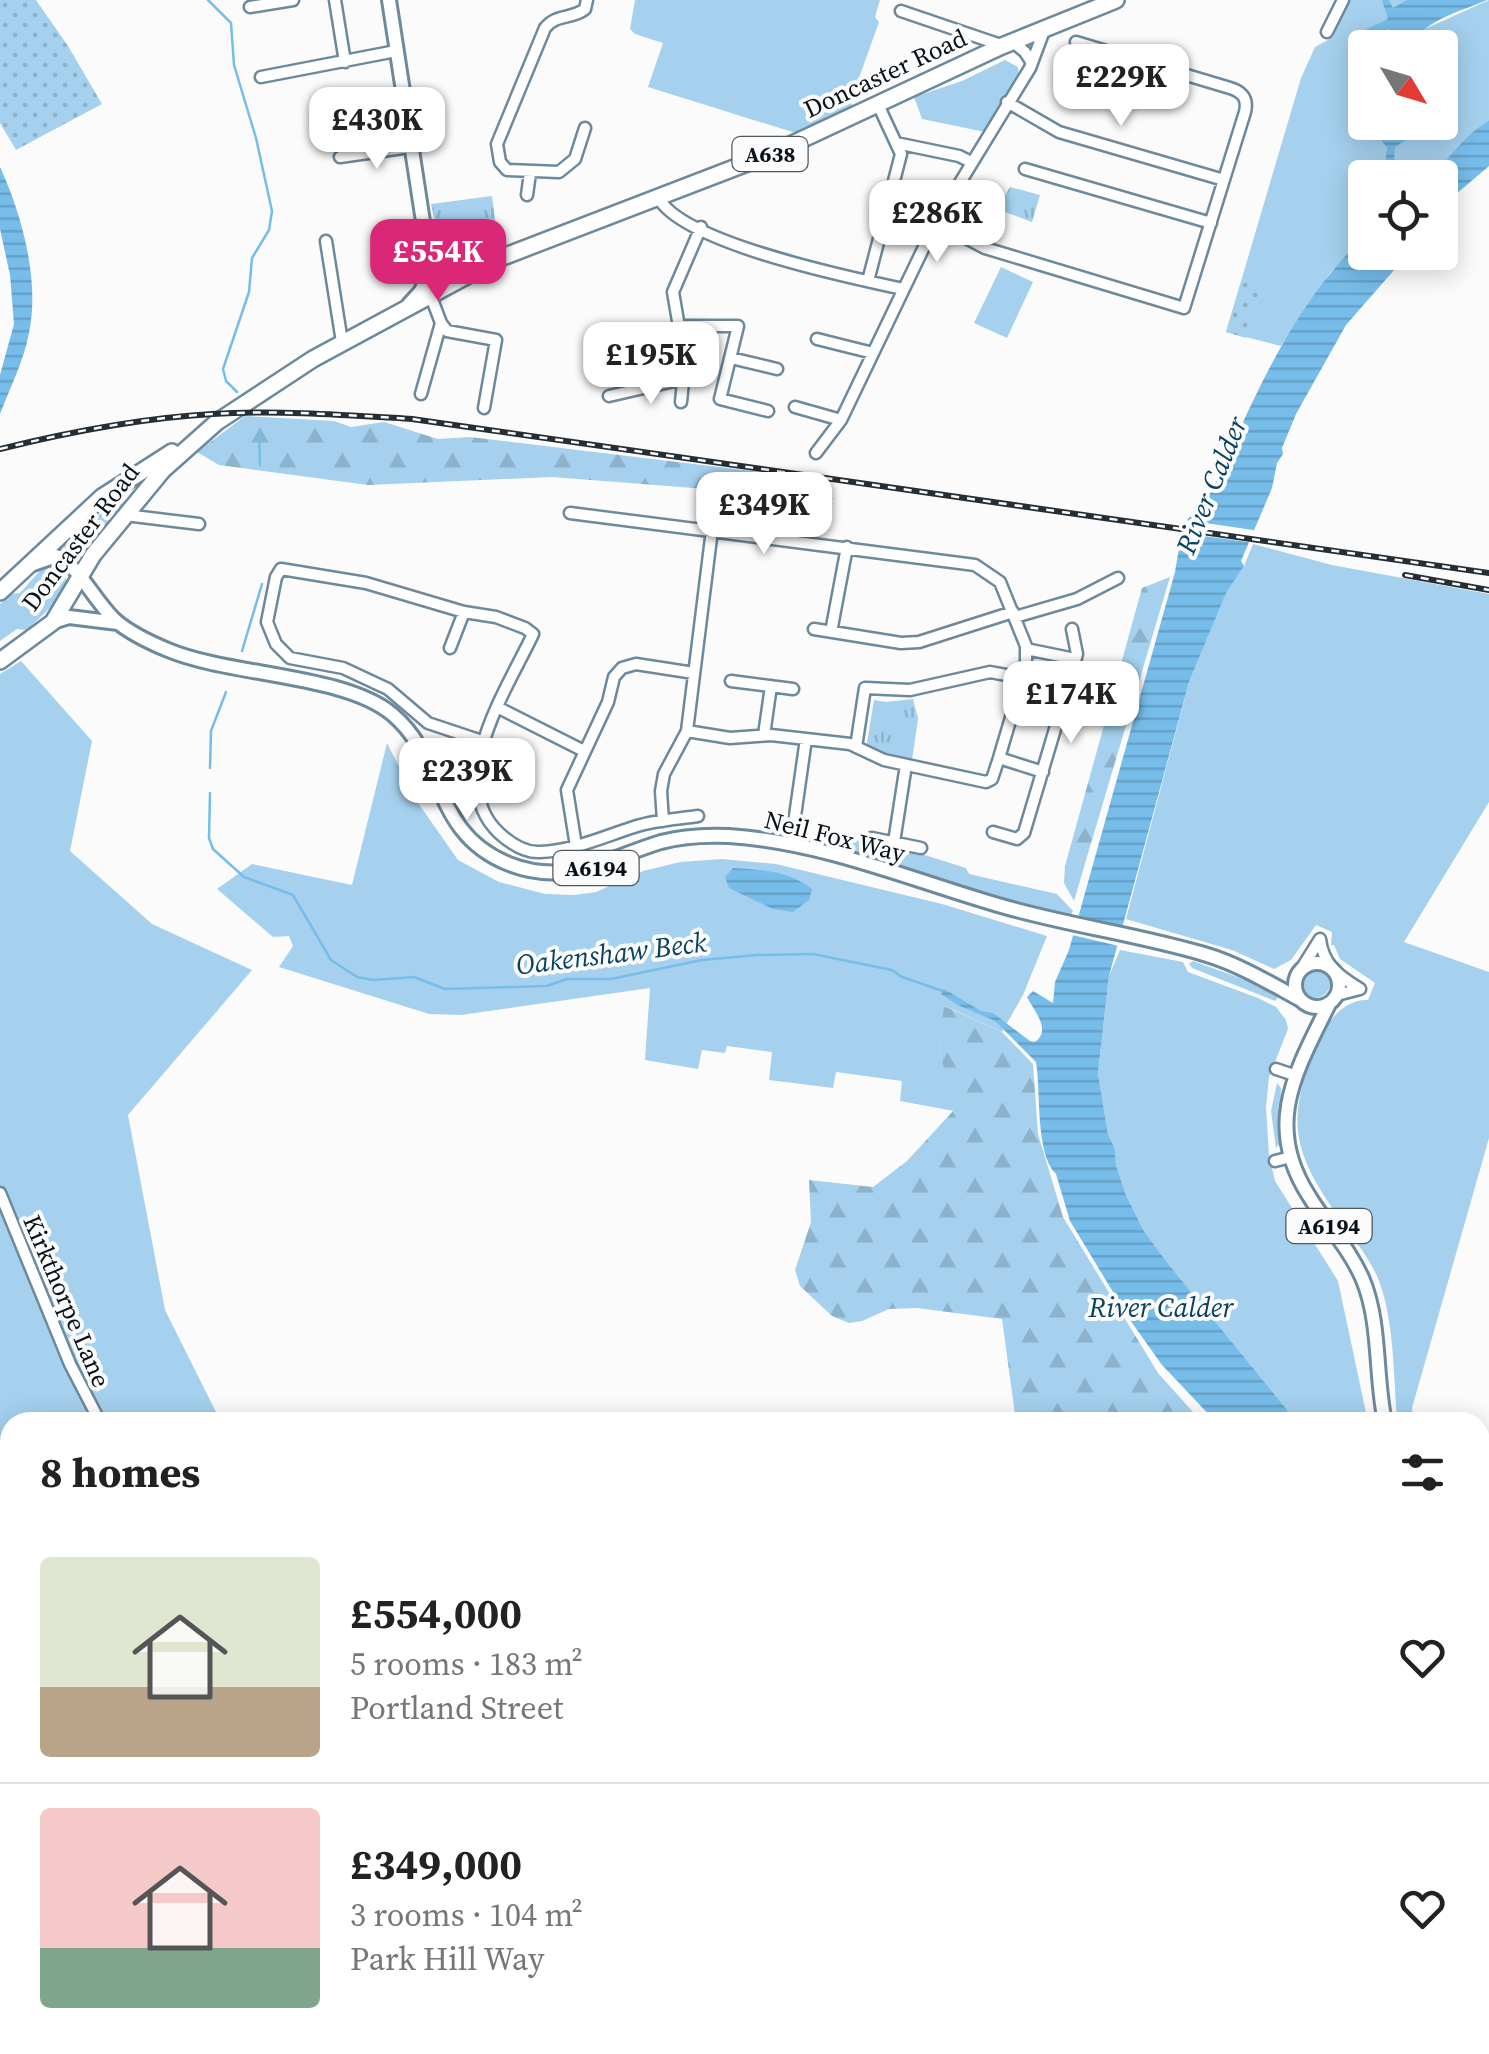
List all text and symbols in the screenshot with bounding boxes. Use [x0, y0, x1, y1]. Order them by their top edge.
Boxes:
street label: Doncaster Road [798, 20, 972, 126]
north arrow [1348, 30, 1458, 140]
map controls [1348, 30, 1458, 270]
pin: £229K [1051, 44, 1191, 129]
text: £229K [1075, 54, 1167, 98]
pin: £430K [307, 87, 447, 172]
text: £430K [331, 97, 423, 141]
road number: A638 [732, 137, 808, 171]
button: locate [1348, 160, 1458, 270]
pin: £286K [867, 180, 1007, 265]
text: £286K [891, 190, 983, 234]
pin: £554K [368, 219, 508, 304]
text: £554K [392, 229, 484, 273]
pin: £195K [581, 322, 721, 407]
text: £195K [605, 332, 697, 376]
water label: River Calder [1166, 410, 1256, 560]
street label: Doncaster Road [13, 456, 147, 618]
pin: £349K [694, 472, 834, 557]
text: £349K [718, 482, 810, 526]
pin: £174K [1001, 661, 1141, 746]
text: £174K [1025, 671, 1117, 715]
pin: £239K [397, 738, 537, 823]
text: £239K [421, 748, 513, 792]
street label: Neil Fox Way [761, 802, 909, 870]
road number: A6194 [554, 851, 638, 885]
water label: Oakenshaw Beck [514, 922, 709, 984]
road number: A6194 [1286, 1209, 1372, 1243]
street label: Kirkthorpe Lane [15, 1210, 119, 1392]
water label: River Calder [1088, 1288, 1234, 1326]
text: 8 homes [40, 1443, 200, 1501]
icon: filters [1395, 1445, 1450, 1500]
text: £554,000 [350, 1584, 522, 1642]
icon: home [120, 1597, 240, 1717]
icon: heart [1395, 1630, 1450, 1685]
text: 5 rooms · 183 m² [350, 1642, 583, 1686]
text: Portland Street [350, 1686, 563, 1730]
text: £349,000 [350, 1835, 522, 1893]
icon: home [120, 1848, 240, 1968]
icon: heart [1395, 1881, 1450, 1936]
text: 3 rooms · 104 m² [350, 1893, 583, 1937]
text: Park Hill Way [350, 1937, 544, 1981]

